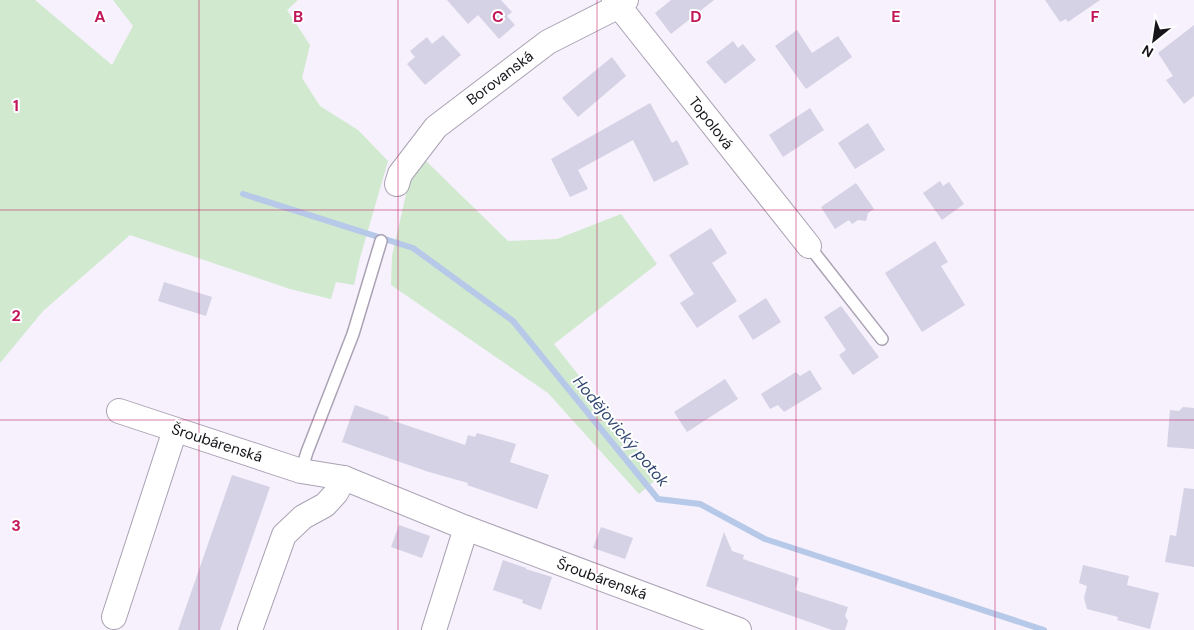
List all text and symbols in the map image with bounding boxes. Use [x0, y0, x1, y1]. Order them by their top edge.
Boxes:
text: A [94, 6, 106, 27]
text: B [293, 6, 303, 27]
text: C [492, 6, 504, 27]
text: D [690, 6, 702, 27]
text: E [891, 6, 901, 27]
text: F [1091, 6, 1100, 27]
north arrow [1129, 15, 1179, 65]
text: N [1139, 41, 1156, 62]
street label: Borovanská [462, 46, 538, 110]
street label: Topolová [684, 92, 738, 154]
text: 1 [13, 95, 19, 116]
text: 2 [11, 305, 21, 326]
water label: Hodějovický potok [568, 371, 674, 492]
street label: Šroubárenská [169, 419, 265, 467]
text: 3 [11, 515, 21, 536]
street label: Šroubárenská [554, 553, 650, 605]

